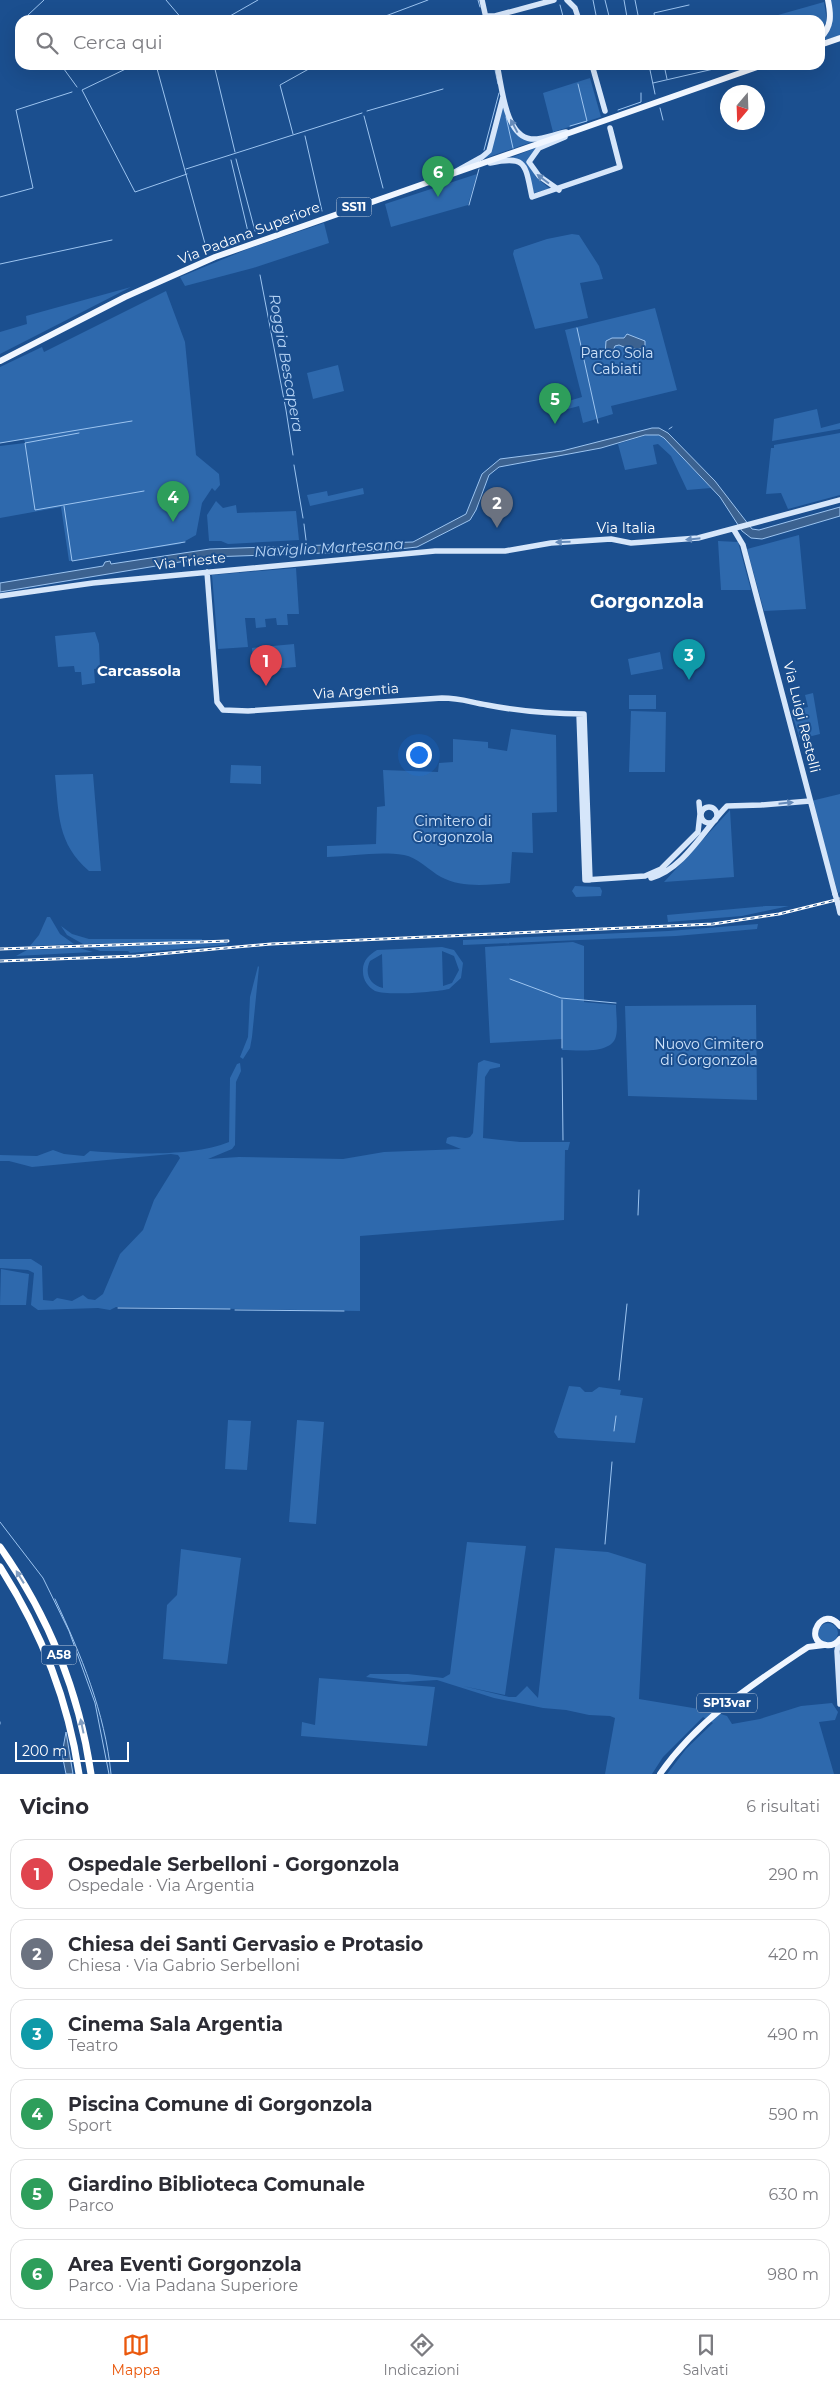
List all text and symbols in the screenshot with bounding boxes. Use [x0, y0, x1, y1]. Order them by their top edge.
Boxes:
search box [15, 15, 825, 70]
icon: search [33, 29, 61, 57]
text: Cerca qui [73, 31, 163, 54]
north arrow [720, 85, 765, 130]
one-way arrow [510, 118, 518, 133]
pin: 6 [422, 156, 454, 197]
one-way arrow [536, 174, 550, 184]
street label: Via Padana Superiore [176, 198, 322, 268]
road number: SS11 [336, 198, 372, 216]
water label: Roggia Bescapera [265, 292, 308, 434]
park label: Parco Sola Cabiati [580, 344, 654, 378]
pin: 5 [539, 383, 571, 424]
pin: 4 [157, 481, 189, 522]
pin: 2 [481, 487, 513, 528]
street label: Via Italia [597, 519, 655, 537]
water label: Naviglio Martesana [254, 534, 404, 561]
one-way arrow [684, 535, 700, 543]
one-way arrow [554, 539, 570, 547]
street label: Via Trieste [154, 548, 226, 574]
district label: Gorgonzola [590, 590, 704, 613]
pin: 3 [673, 639, 705, 680]
pin: 1 [250, 645, 282, 686]
street label: Via Luigi Restelli [779, 659, 825, 775]
district label: Carcassola [97, 661, 181, 680]
street label: Via Argentia [313, 679, 399, 703]
your location [406, 742, 432, 768]
one-way arrow [778, 799, 794, 807]
park label: Cimitero di Gorgonzola [413, 812, 493, 846]
park label: Nuovo Cimitero di Gorgonzola [654, 1035, 764, 1069]
one-way arrow [15, 1570, 24, 1584]
road number: A58 [42, 1646, 76, 1664]
road number: SP13var [697, 1694, 757, 1712]
one-way arrow [78, 1719, 86, 1734]
scale bar [15, 1739, 129, 1762]
text: 200 m [22, 1742, 67, 1760]
text: Vicino [20, 1794, 89, 1819]
text: 6 risultati [746, 1797, 820, 1816]
text: Ospedale Serbelloni - Gorgonzola [68, 1853, 399, 1876]
text: 1 [34, 1865, 40, 1884]
text: 290 m [768, 1865, 819, 1884]
text: Ospedale · Via Argentia [68, 1876, 255, 1895]
text: Chiesa dei Santi Gervasio e Protasio [68, 1933, 423, 1956]
text: 2 [32, 1945, 42, 1964]
text: 420 m [768, 1945, 819, 1964]
text: Chiesa · Via Gabrio Serbelloni [68, 1956, 300, 1975]
text: Cinema Sala Argentia [68, 2013, 283, 2036]
text: 3 [32, 2025, 42, 2044]
text: 490 m [767, 2025, 819, 2044]
text: Teatro [68, 2036, 118, 2055]
text: Piscina Comune di Gorgonzola [68, 2093, 373, 2116]
text: 4 [31, 2105, 43, 2124]
text: 590 m [768, 2105, 819, 2124]
text: Sport [68, 2116, 112, 2135]
text: Giardino Biblioteca Comunale [68, 2173, 365, 2196]
text: 5 [32, 2185, 42, 2204]
text: 630 m [768, 2185, 819, 2204]
text: Parco [68, 2196, 114, 2215]
text: Area Eventi Gorgonzola [68, 2253, 302, 2276]
text: 6 [32, 2265, 42, 2284]
text: 980 m [767, 2265, 819, 2284]
text: Parco · Via Padana Superiore [68, 2276, 298, 2295]
tab: Mappa [112, 2331, 160, 2379]
tab: Indicazioni [384, 2331, 460, 2379]
tab: Salvati [683, 2331, 728, 2379]

